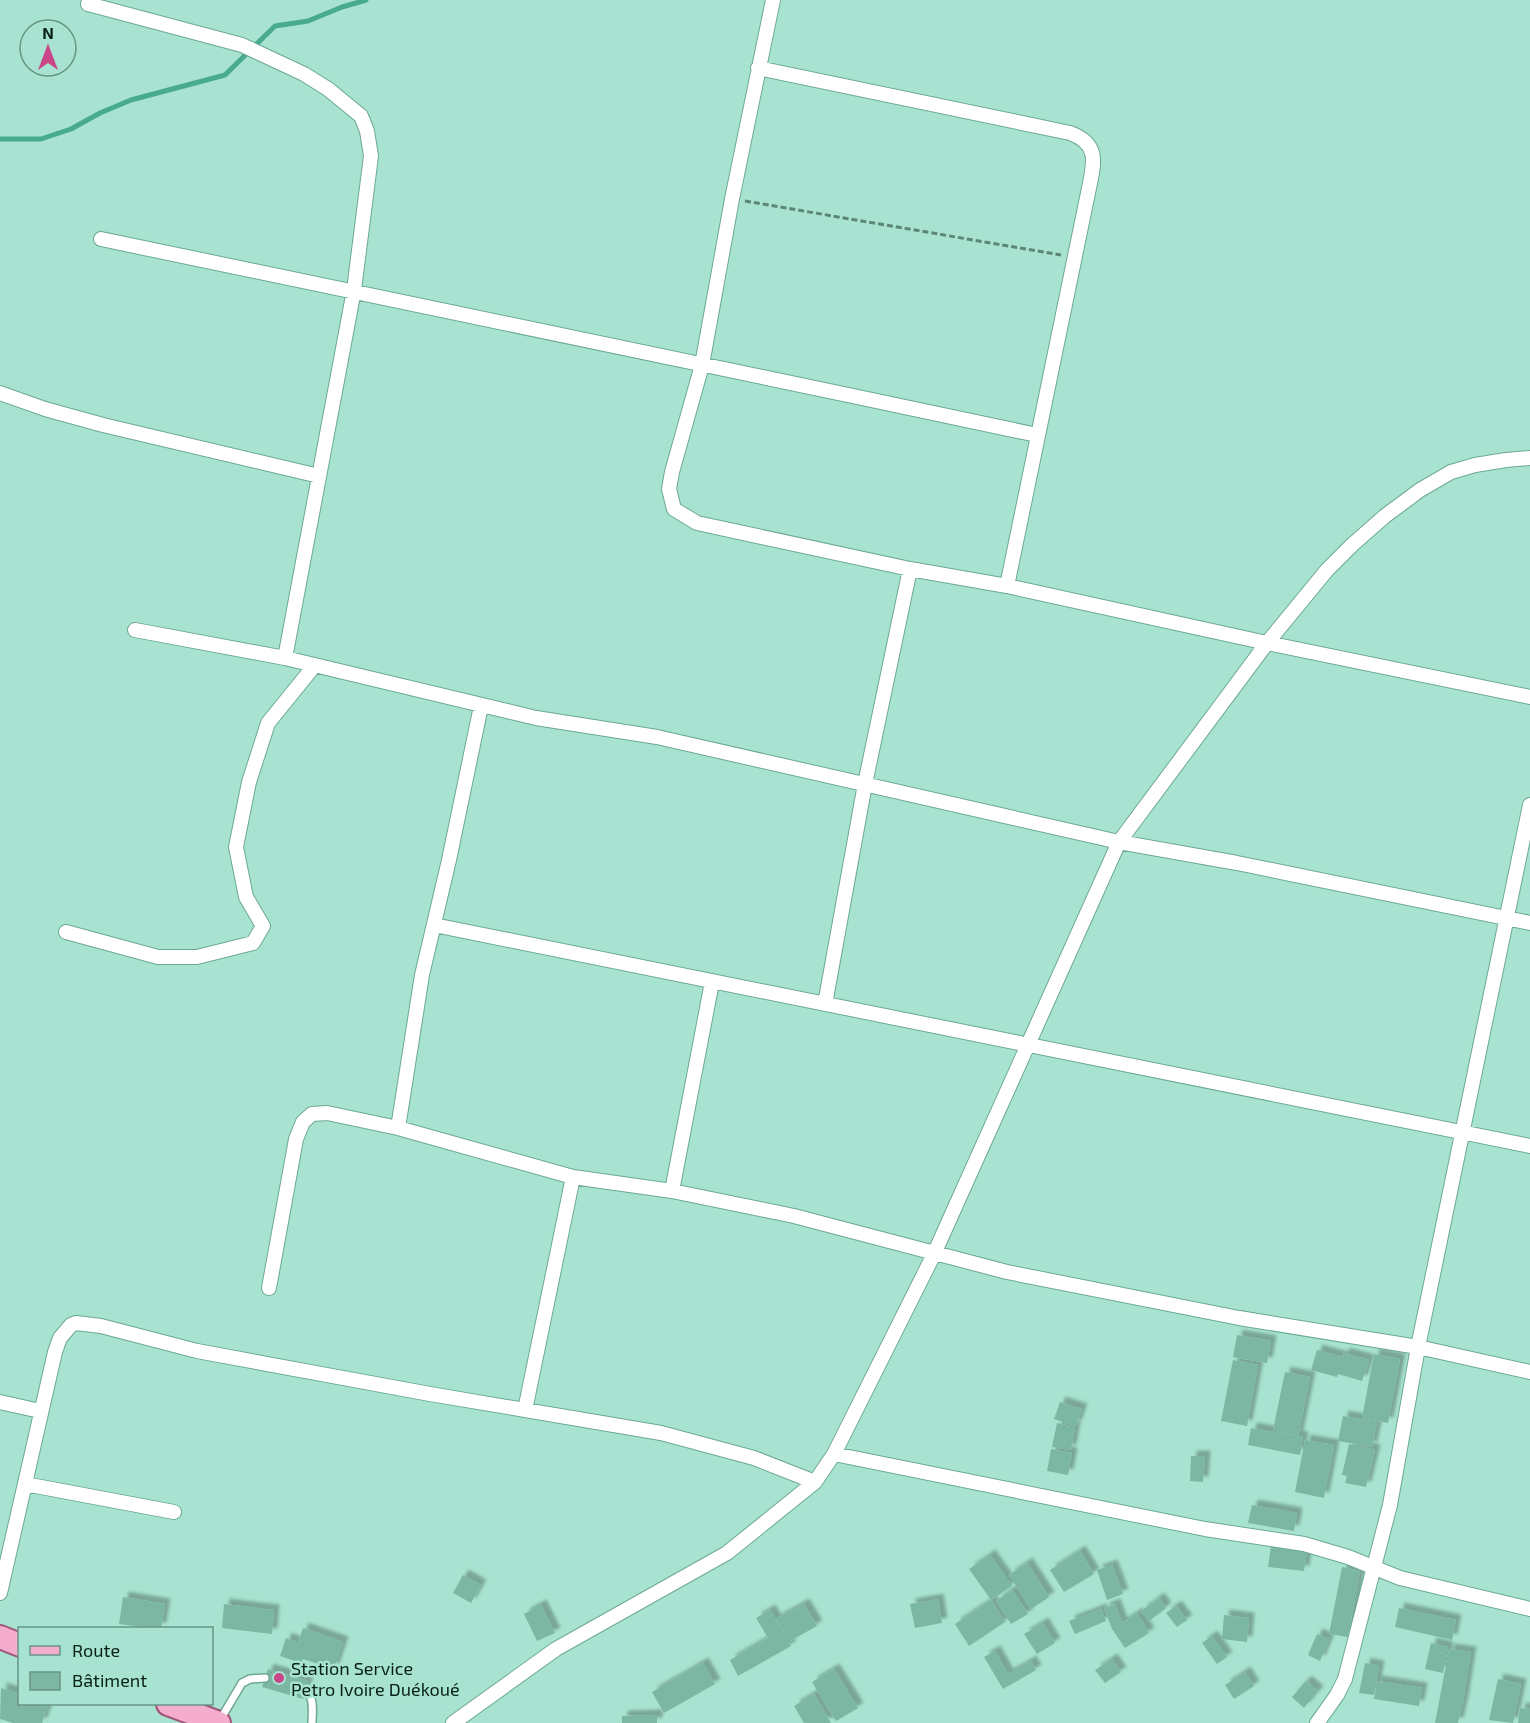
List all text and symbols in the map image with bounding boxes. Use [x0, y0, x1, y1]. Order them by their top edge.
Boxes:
north arrow [18, 18, 78, 78]
text: N [42, 23, 54, 42]
legend [18, 1627, 213, 1705]
text: Route [72, 1639, 120, 1661]
place label: Station Service Petro Ivoire Duékoué [291, 1657, 460, 1700]
text: Bâtiment [72, 1669, 147, 1691]
marker: Station Service Petro Ivoire Duékoué [272, 1671, 286, 1685]

